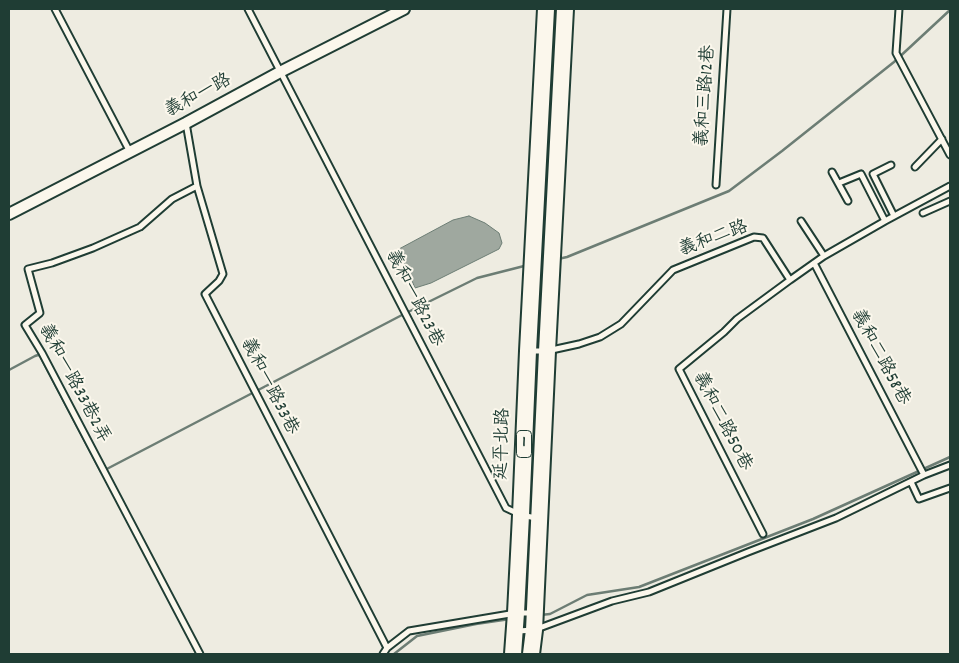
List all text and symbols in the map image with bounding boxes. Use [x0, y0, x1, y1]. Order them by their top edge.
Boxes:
street label: 義和三路12巷 [693, 44, 721, 148]
street label: 義和一路 [162, 71, 236, 123]
street label: 義和二路 [676, 218, 752, 262]
street label: 義和一路23巷 [379, 247, 447, 351]
street label: 義和二路58巷 [845, 306, 913, 410]
street label: 義和一路33巷2弄 [33, 321, 113, 447]
street label: 義和一路33巷 [234, 335, 302, 439]
street label: 義和二路50巷 [687, 369, 755, 475]
street label: 延平北路 [492, 408, 516, 480]
road number: 1 [516, 430, 532, 458]

